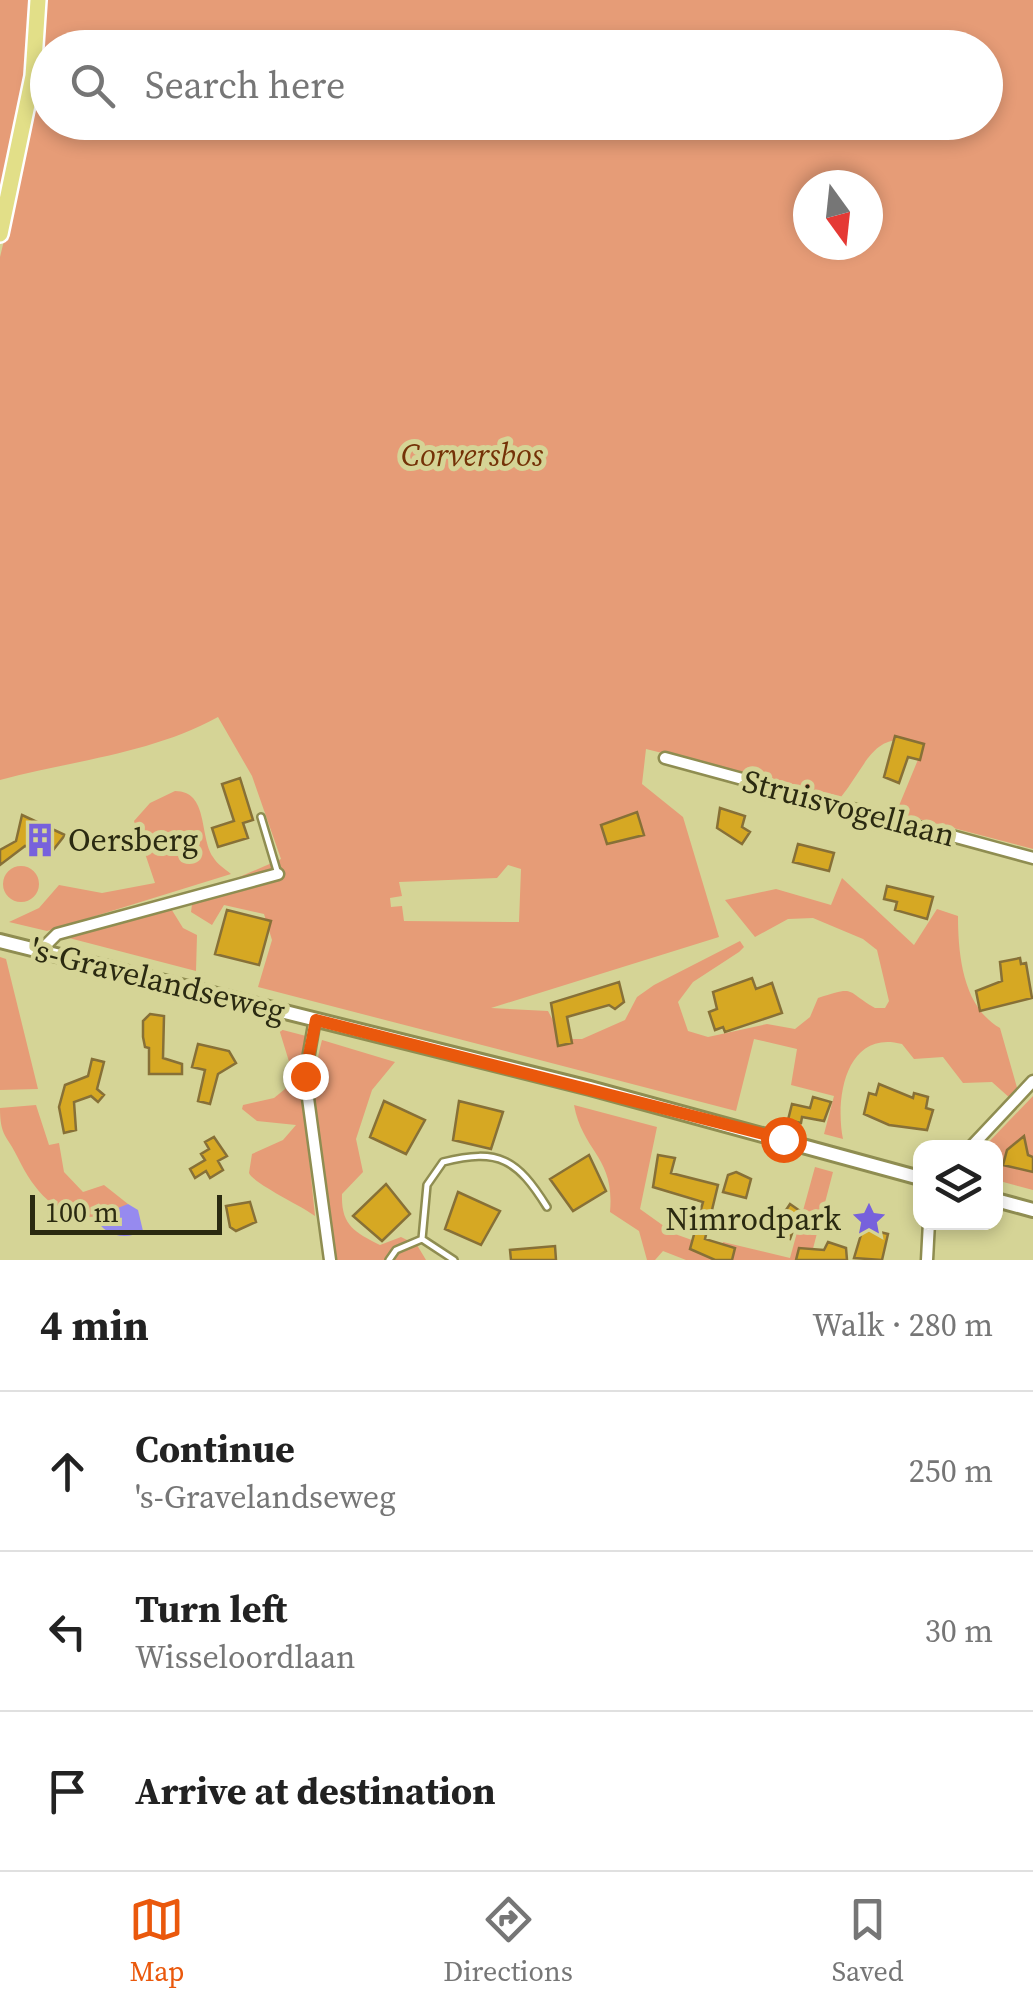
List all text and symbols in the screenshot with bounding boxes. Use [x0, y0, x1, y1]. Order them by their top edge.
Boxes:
search box [30, 30, 1003, 140]
icon: search [65, 58, 120, 113]
text: Search here [145, 59, 345, 111]
north arrow [793, 170, 883, 260]
park label: Corversbos [401, 433, 544, 477]
street label: Struisvogellaan [738, 759, 960, 857]
place label: Oersberg [68, 818, 198, 862]
building icon: Oersberg [21, 821, 59, 859]
street label: 's-Gravelandseweg [26, 927, 290, 1033]
route end [283, 1054, 329, 1100]
route start [761, 1117, 807, 1163]
map controls [913, 1140, 1003, 1230]
button: layers [913, 1140, 1003, 1230]
scale bar [30, 1190, 222, 1234]
text: 100 m [45, 1193, 119, 1231]
place label: Nimrodpark [665, 1197, 841, 1241]
place icon: Nimrodpark [850, 1200, 888, 1238]
text: 4 min [40, 1296, 149, 1354]
text: Walk · 280 m [812, 1303, 993, 1347]
text: Continue [135, 1423, 295, 1475]
icon: ahead [40, 1444, 95, 1499]
text: 250 m [909, 1449, 993, 1493]
text: 's-Gravelandseweg [135, 1475, 396, 1519]
text: Turn left [135, 1583, 287, 1635]
icon: left [40, 1604, 95, 1659]
text: 30 m [925, 1609, 993, 1653]
text: Wisseloordlaan [135, 1635, 355, 1679]
icon: arrive [40, 1764, 95, 1819]
text: Arrive at destination [135, 1765, 496, 1817]
tab: Map [129, 1892, 184, 1990]
tab: Directions [443, 1892, 573, 1990]
tab: Saved [832, 1892, 904, 1990]

